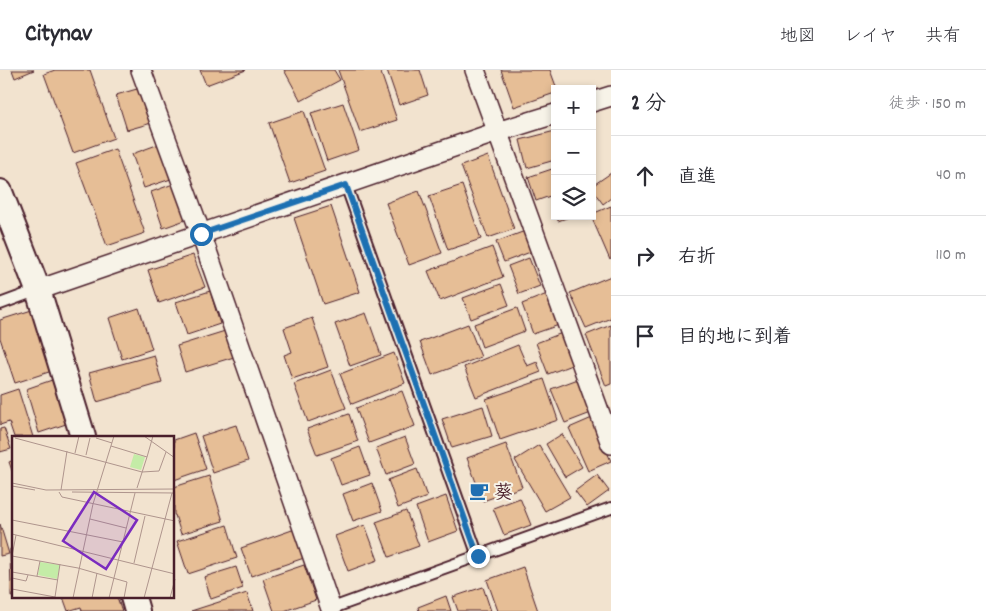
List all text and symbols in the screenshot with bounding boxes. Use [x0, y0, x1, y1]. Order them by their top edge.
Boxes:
text: Citynav [25, 18, 92, 52]
text: 地図 [780, 25, 816, 50]
text: レイヤ [844, 25, 897, 50]
text: 共有 [925, 25, 961, 50]
map controls [551, 85, 596, 220]
button: + [551, 85, 596, 130]
text: 2 分 [631, 90, 666, 120]
text: 徒歩 · 150 m [889, 93, 966, 116]
button: − [551, 130, 596, 175]
icon: ahead [631, 162, 659, 190]
text: 40 m [936, 164, 966, 187]
text: 直進 [678, 165, 716, 192]
button: layers [551, 175, 596, 220]
route start [190, 223, 213, 246]
icon: right [631, 242, 659, 270]
text: 110 m [936, 244, 966, 267]
text: 右折 [678, 245, 716, 272]
icon: arrive [631, 322, 659, 350]
text: 目的地に到着 [678, 325, 792, 352]
inset map [12, 436, 175, 598]
cafe icon: 葵 [468, 480, 490, 502]
place label: 葵 [494, 481, 513, 508]
route end [467, 545, 490, 568]

